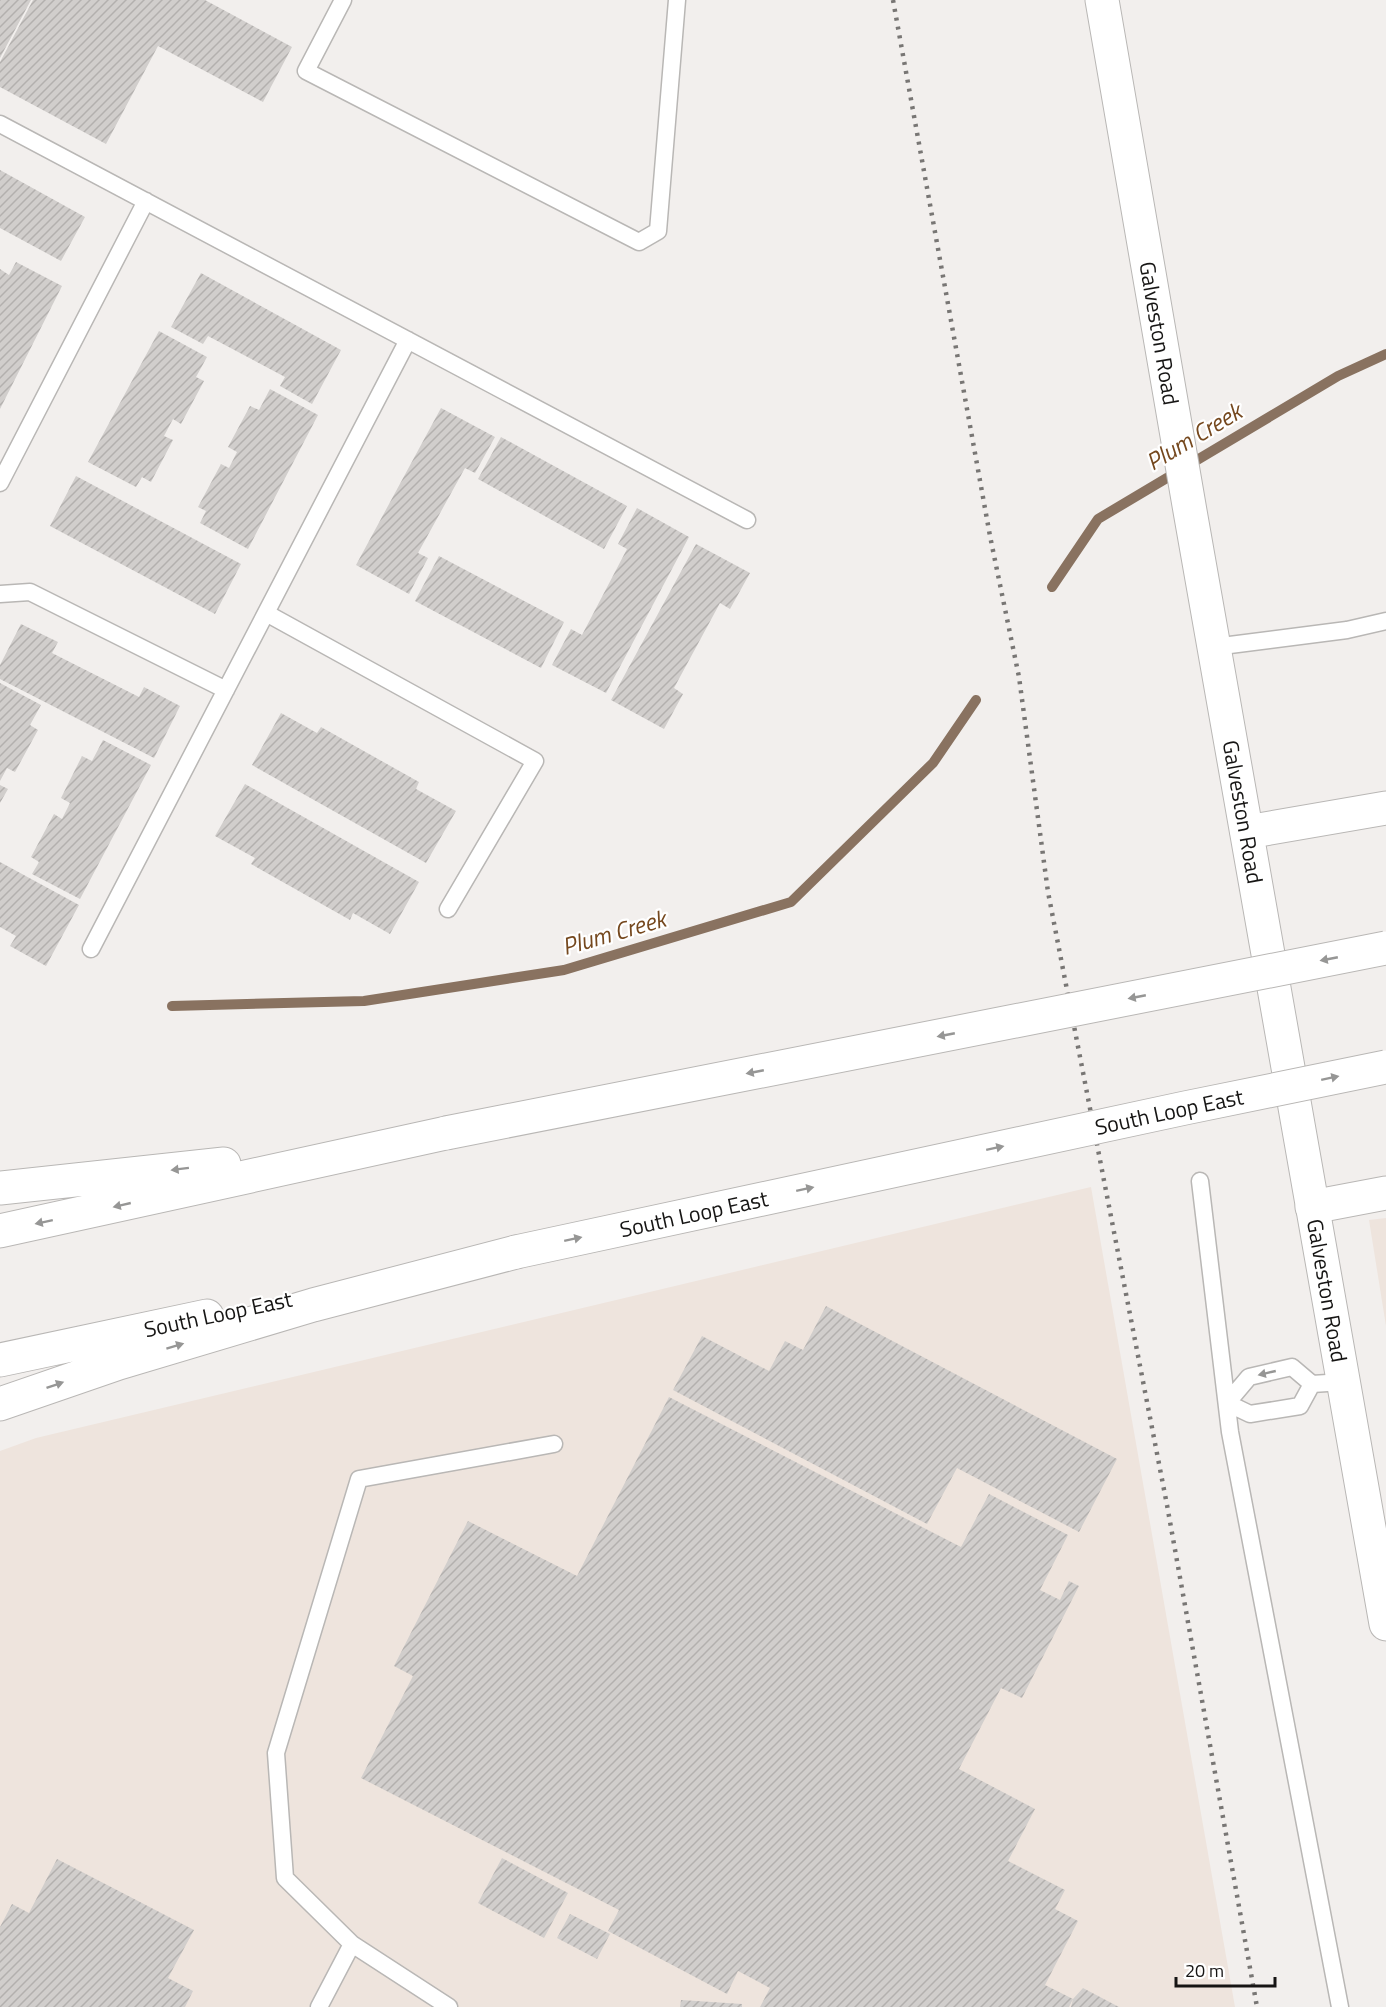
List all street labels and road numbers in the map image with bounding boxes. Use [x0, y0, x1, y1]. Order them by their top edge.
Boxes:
street label: Galveston Road [1130, 259, 1188, 407]
street label: Galveston Road [1214, 737, 1272, 886]
street label: South Loop East [1092, 1079, 1247, 1144]
street label: South Loop East [617, 1181, 772, 1246]
street label: Galveston Road [1298, 1216, 1357, 1365]
street label: South Loop East [141, 1282, 296, 1346]

